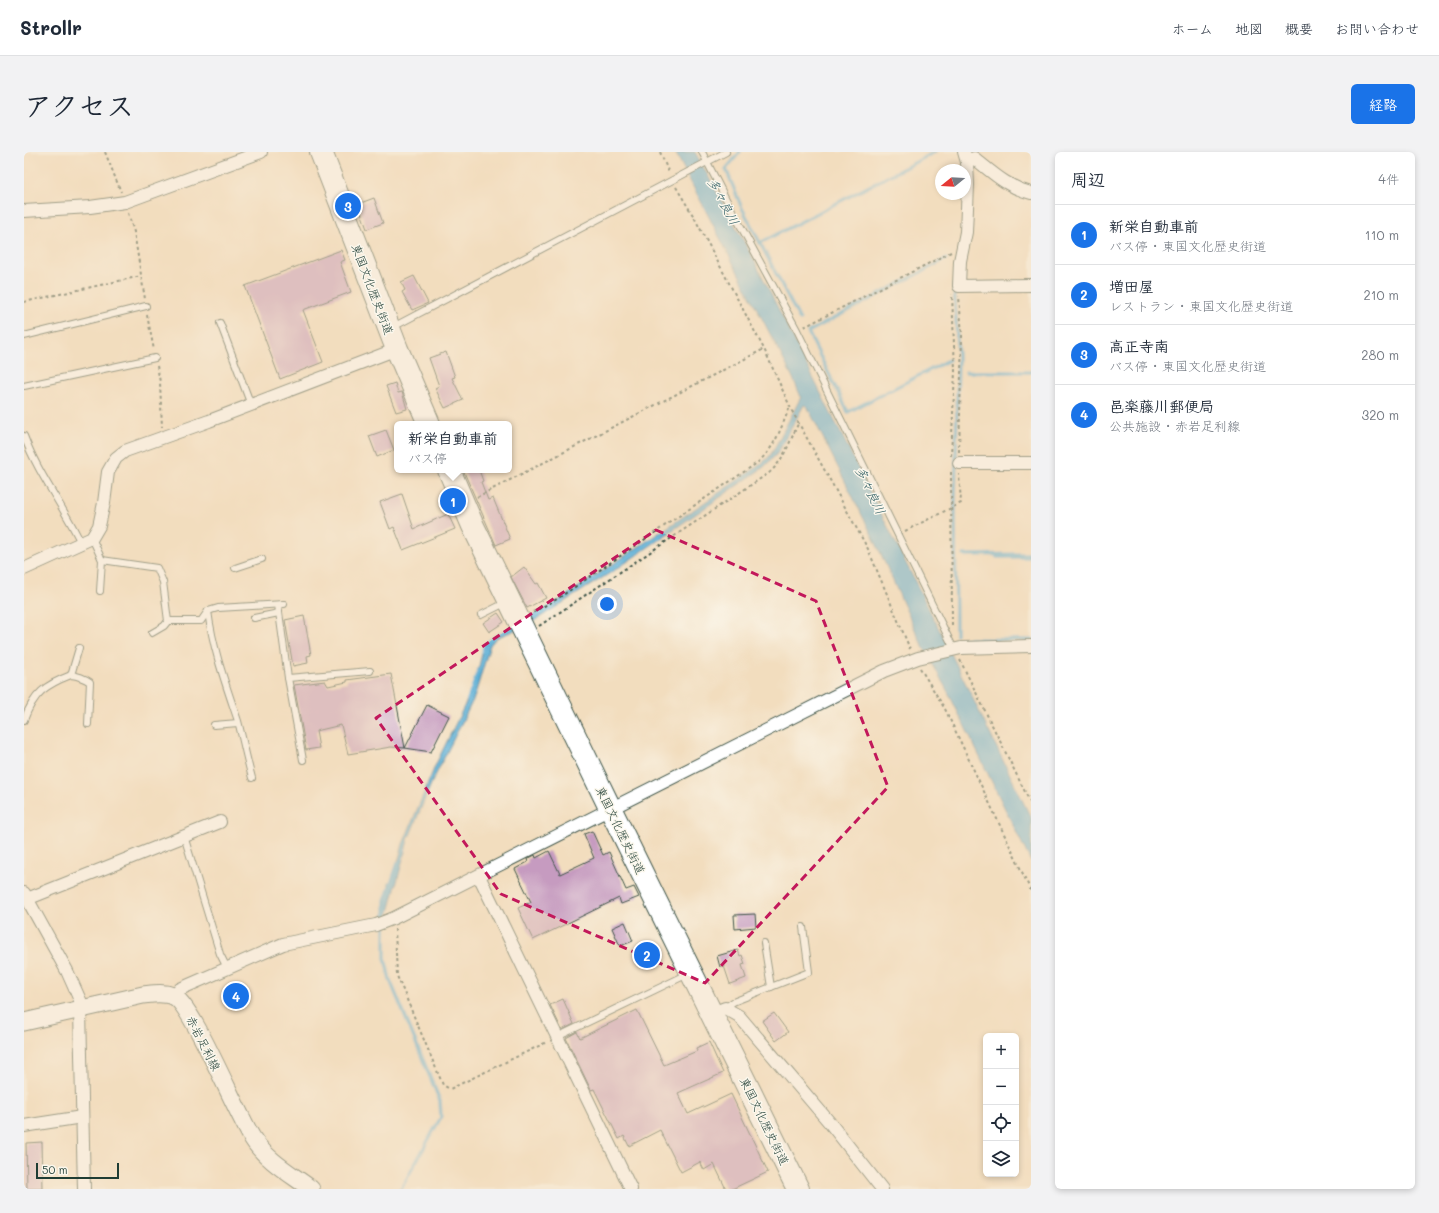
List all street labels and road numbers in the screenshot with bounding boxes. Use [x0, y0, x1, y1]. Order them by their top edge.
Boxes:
street label: 東国文化歴史街道 [348, 241, 398, 337]
street label: 東国文化歴史街道 [593, 783, 649, 877]
street label: 赤岩足利線 [183, 1013, 225, 1073]
street label: 東国文化歴史街道 [737, 1074, 793, 1168]

